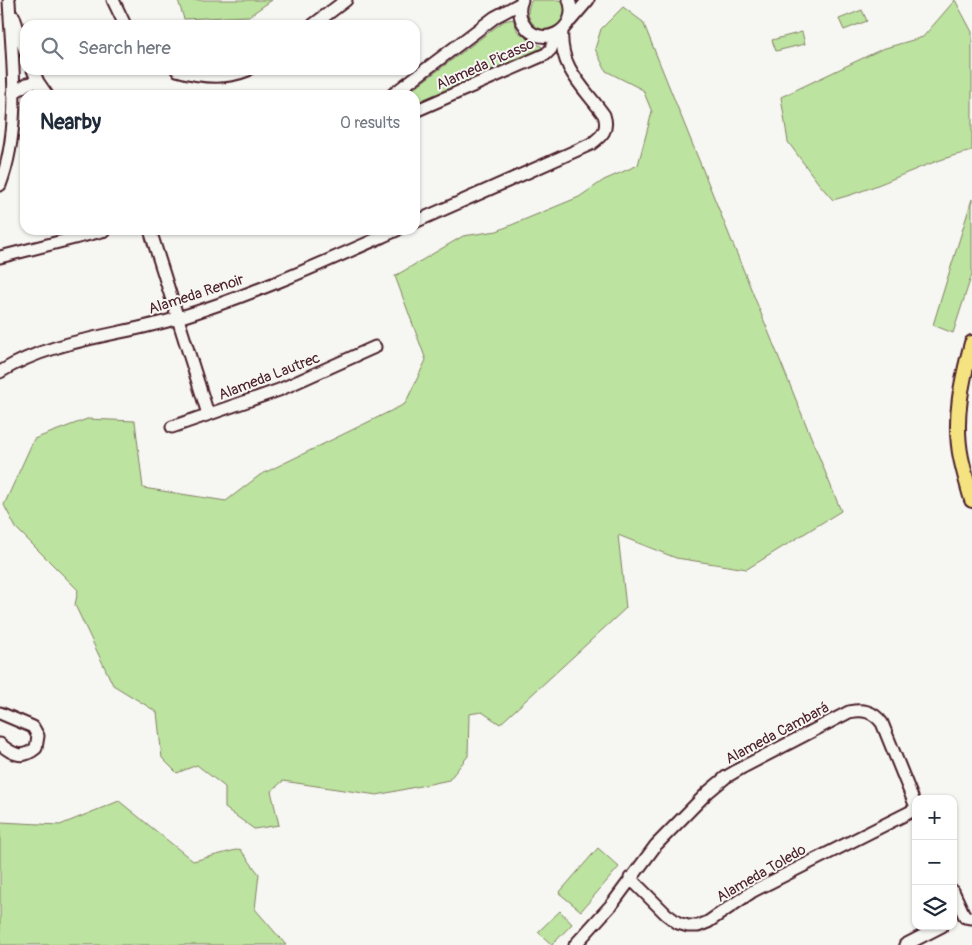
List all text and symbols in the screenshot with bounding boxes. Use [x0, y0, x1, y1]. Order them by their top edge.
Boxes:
search box [20, 20, 420, 75]
icon: search [38, 34, 66, 62]
street label: Alameda Picasso [433, 34, 537, 95]
text: Search here [78, 36, 171, 60]
text: Nearby [40, 109, 101, 136]
text: 0 results [340, 113, 400, 133]
street label: Alameda Renoir [146, 270, 247, 319]
street label: Alameda Lautrec [216, 348, 323, 405]
street label: Alameda Cambará [722, 698, 832, 769]
map controls [912, 795, 957, 930]
button: + [912, 795, 957, 840]
street label: Alameda Toledo [713, 840, 809, 907]
button: − [912, 840, 957, 885]
button: layers [912, 885, 957, 930]

